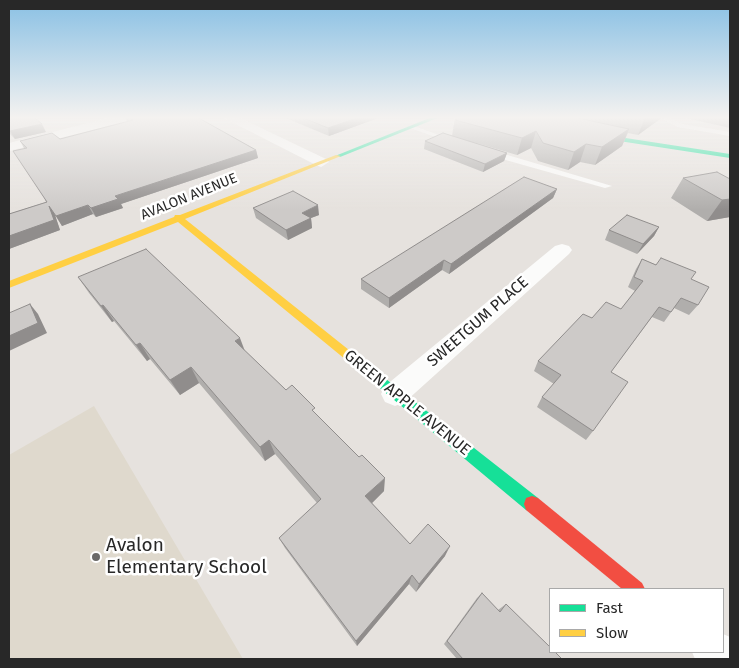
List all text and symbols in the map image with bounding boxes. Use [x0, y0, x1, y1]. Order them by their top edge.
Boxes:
street label: AVALON AVENUE [138, 170, 240, 224]
street label: SWEETGUM PLACE [423, 273, 533, 371]
street label: GREEN APPLE AVENUE [340, 346, 474, 460]
place label: Avalon Elementary School [106, 535, 267, 579]
marker: Avalon Elementary School [90, 551, 102, 563]
legend [549, 588, 724, 653]
text: Fast [596, 599, 623, 617]
text: Slow [596, 624, 628, 642]

